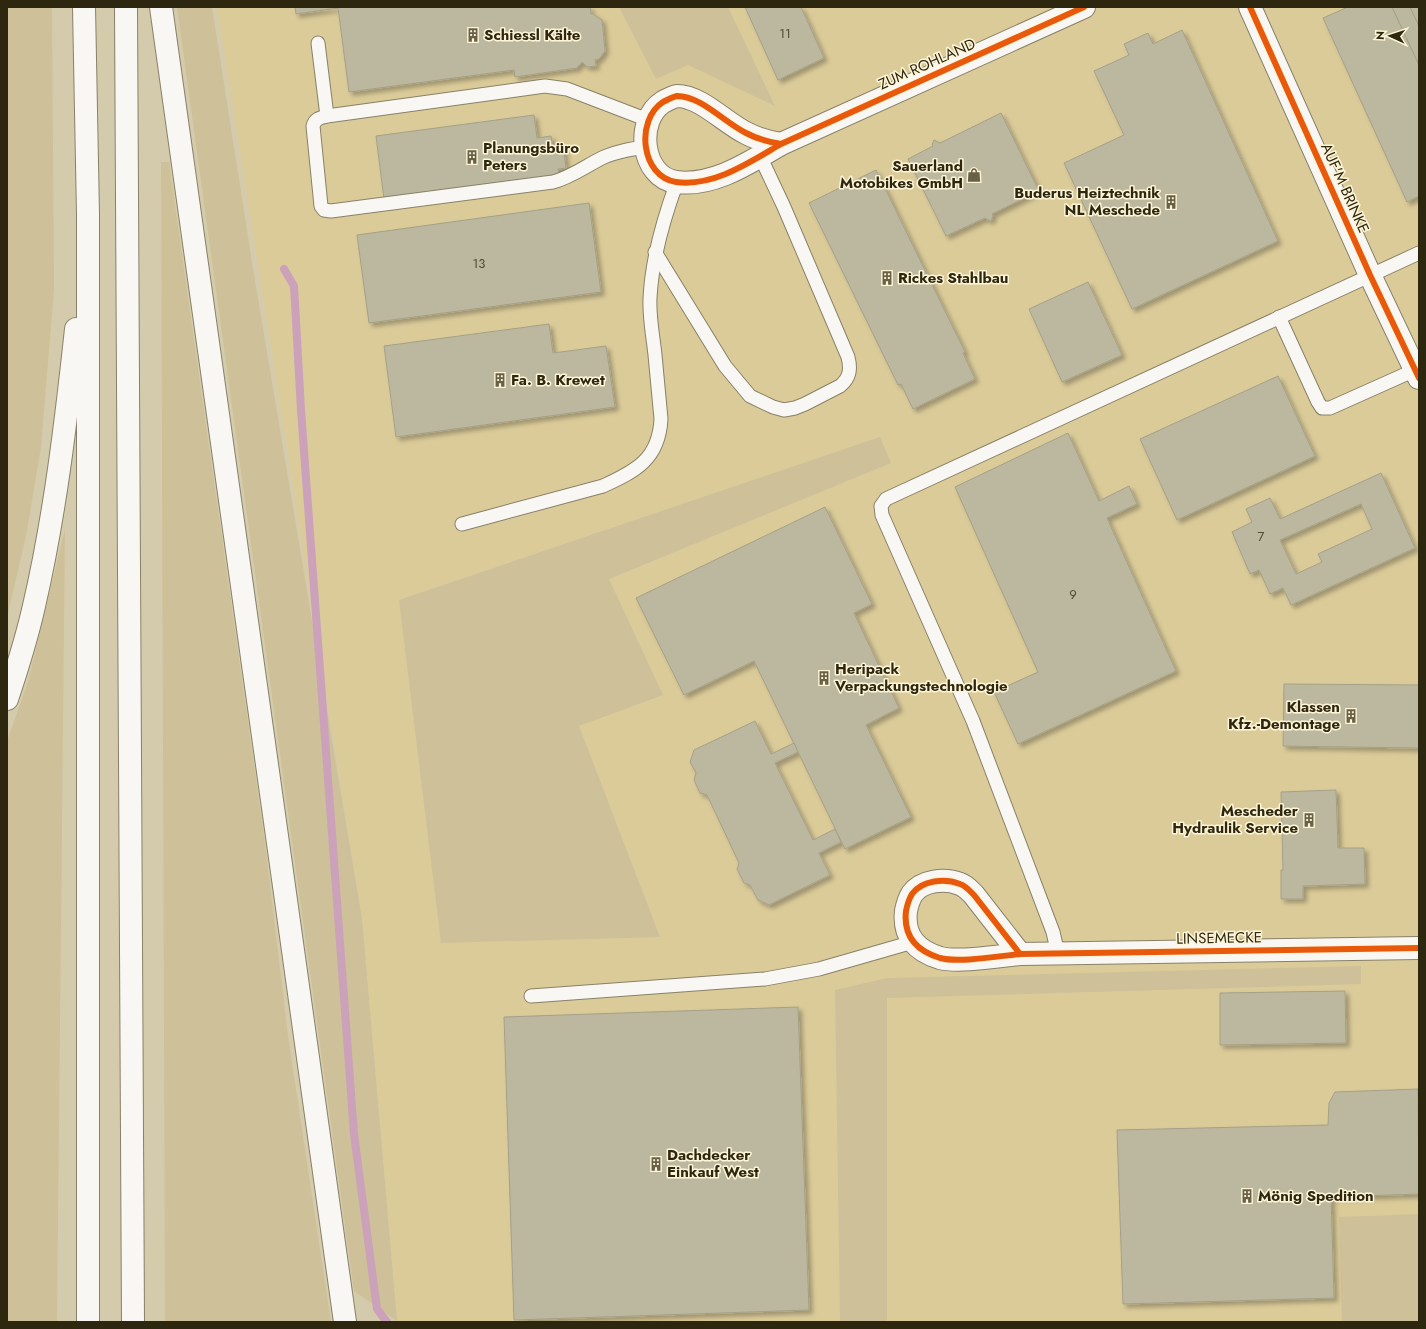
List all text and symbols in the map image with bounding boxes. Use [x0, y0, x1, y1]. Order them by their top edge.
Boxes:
north arrow [1370, 16, 1410, 56]
place label: Schiessl Kälte [484, 24, 581, 46]
house number: 11 [779, 24, 791, 43]
building icon: Schiessl Kälte [465, 27, 481, 43]
text: N [1372, 31, 1388, 40]
street label: ZUM ROHLAND [875, 33, 979, 95]
place label: Planungsbüro Peters [483, 137, 579, 176]
street label: AUF'M BRINKE [1315, 139, 1375, 237]
building icon: Planungsbüro Peters [464, 149, 480, 165]
place label: Sauerland Motobikes GmbH [840, 155, 963, 194]
shop icon: Sauerland Motobikes GmbH [966, 167, 982, 183]
place label: Buderus Heiztechnik NL Meschede [1014, 182, 1160, 221]
building icon: Buderus Heiztechnik NL Meschede [1163, 194, 1179, 210]
house number: 13 [473, 254, 485, 273]
place label: Rickes Stahlbau [898, 267, 1008, 289]
building icon: Rickes Stahlbau [879, 270, 895, 286]
place label: Fa. B. Krewet [511, 369, 605, 391]
building icon: Fa. B. Krewet [492, 372, 508, 388]
house number: 7 [1258, 527, 1265, 546]
house number: 9 [1069, 585, 1077, 604]
place label: Heripack Verpackungstechnologie [834, 658, 1008, 697]
building icon: Heripack Verpackungstechnologie [816, 670, 832, 686]
place label: Klassen Kfz.-Demontage [1228, 696, 1340, 735]
building icon: Klassen Kfz.-Demontage [1343, 708, 1359, 724]
place label: Mescheder Hydraulik Service [1172, 800, 1299, 839]
building icon: Mescheder Hydraulik Service [1301, 812, 1317, 828]
street label: LINSEMECKE [1176, 926, 1262, 950]
place label: Dachdecker Einkauf West [667, 1144, 759, 1183]
building icon: Dachdecker Einkauf West [648, 1156, 664, 1172]
place label: Mönig Spedition [1258, 1185, 1374, 1207]
building icon: Mönig Spedition [1239, 1188, 1255, 1204]

